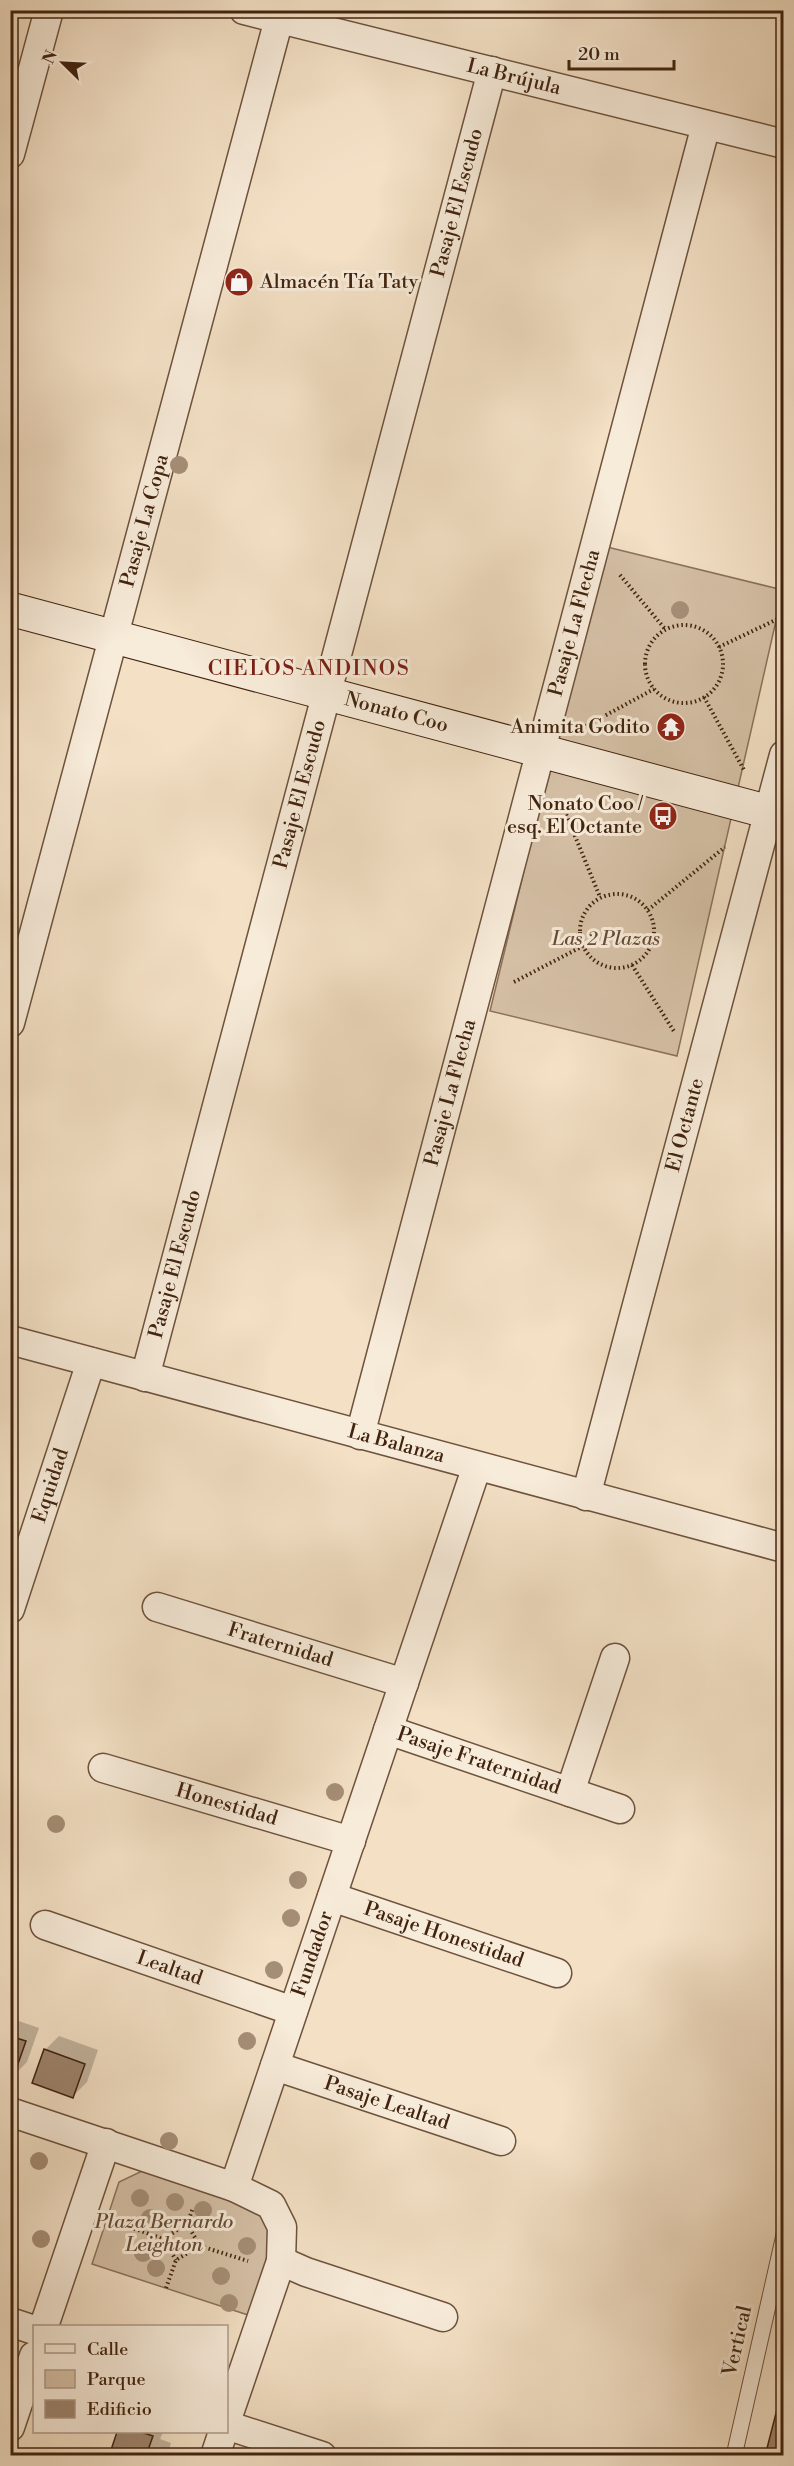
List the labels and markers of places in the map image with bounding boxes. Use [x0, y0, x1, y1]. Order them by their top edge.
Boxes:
shop icon: Almacén Tía Taty [223, 266, 255, 298]
place label: Almacén Tía Taty [259, 270, 418, 295]
temple icon: Animita Godito [655, 711, 687, 743]
place label: Animita Godito [509, 715, 650, 740]
place label: Nonato Coo / esq. El Octante [507, 792, 643, 840]
bus stop icon: Nonato Coo / esq. El Octante [647, 800, 679, 832]

